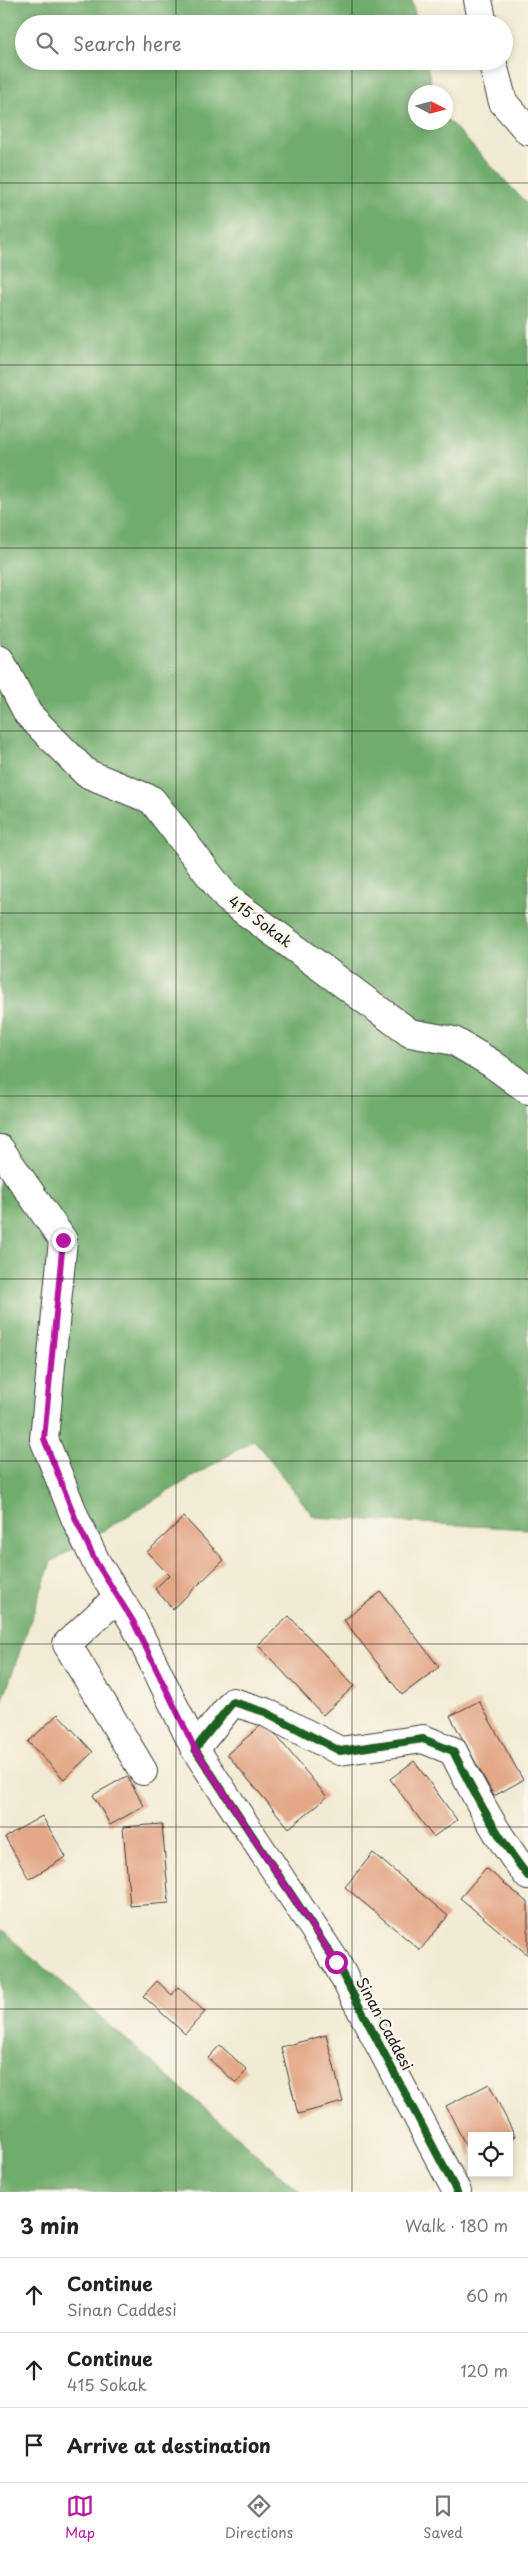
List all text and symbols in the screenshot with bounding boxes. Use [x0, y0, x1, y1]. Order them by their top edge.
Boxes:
search box [15, 15, 513, 70]
icon: search [33, 29, 61, 57]
text: Search here [73, 29, 182, 57]
north arrow [408, 85, 453, 130]
street label: 415 Sokak [224, 889, 298, 953]
route end [52, 1229, 75, 1252]
route start [325, 1951, 348, 1974]
street label: Sinan Caddesi [351, 1973, 420, 2074]
map controls [468, 2132, 513, 2177]
button: locate [468, 2132, 513, 2177]
text: 3 min [20, 2209, 79, 2241]
text: Walk · 180 m [405, 2213, 508, 2237]
text: Continue [67, 2269, 153, 2297]
icon: ahead [20, 2281, 48, 2309]
text: 60 m [466, 2283, 508, 2307]
text: Sinan Caddesi [67, 2297, 177, 2321]
text: Continue [67, 2344, 153, 2372]
icon: ahead [20, 2356, 48, 2384]
text: 120 m [461, 2358, 508, 2382]
text: 415 Sokak [67, 2372, 147, 2396]
icon: arrive [20, 2431, 48, 2459]
text: Arrive at destination [67, 2431, 271, 2459]
tab: Map [65, 2492, 95, 2543]
tab: Directions [225, 2492, 293, 2543]
tab: Saved [423, 2492, 463, 2543]

